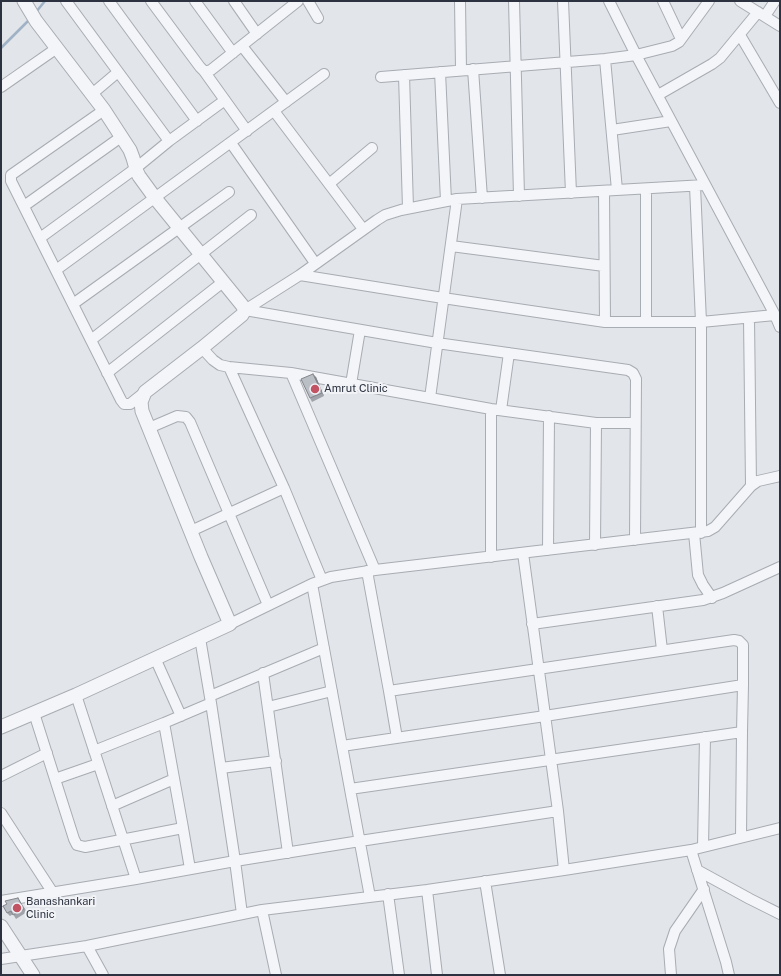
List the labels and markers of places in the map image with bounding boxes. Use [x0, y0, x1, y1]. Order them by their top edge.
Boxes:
place label: Amrut Clinic [324, 382, 388, 396]
marker: Amrut Clinic [309, 383, 321, 395]
place label: Banashankari Clinic [26, 895, 95, 921]
marker: Banashankari Clinic [11, 902, 23, 914]

